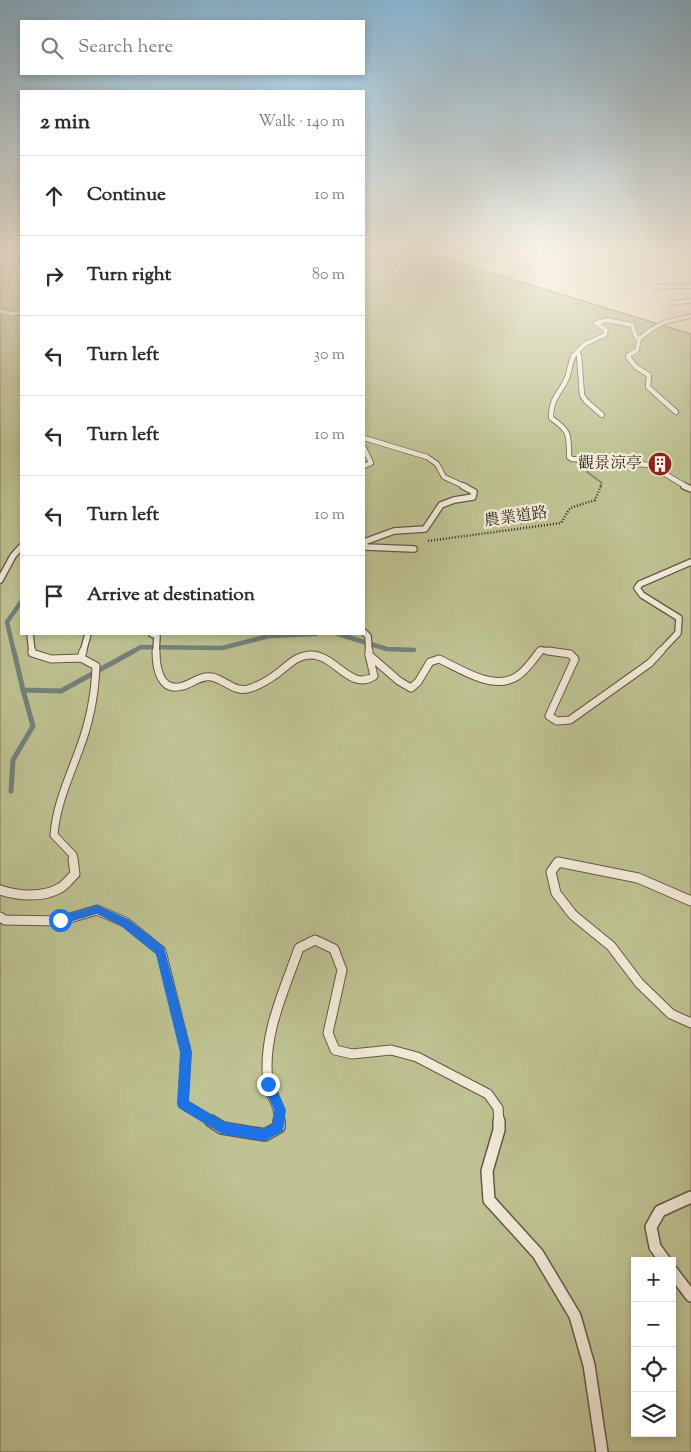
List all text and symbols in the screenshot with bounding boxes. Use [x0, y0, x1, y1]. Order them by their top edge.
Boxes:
search box [20, 20, 365, 75]
icon: search [38, 34, 66, 62]
text: Search here [78, 34, 173, 61]
text: 2 min [40, 108, 90, 138]
text: Walk · 140 m [258, 111, 345, 134]
icon: ahead [40, 182, 68, 210]
text: Continue [87, 182, 166, 209]
text: 10 m [315, 184, 345, 207]
icon: right [40, 262, 68, 290]
text: Turn right [87, 262, 171, 289]
text: 80 m [312, 264, 345, 287]
icon: left [40, 342, 68, 370]
text: Turn left [87, 342, 159, 369]
text: 30 m [314, 344, 345, 367]
icon: left [40, 422, 68, 450]
text: Turn left [87, 422, 159, 449]
text: 10 m [315, 424, 345, 447]
building icon: 觀景涼亭 [647, 451, 673, 477]
place label: 觀景涼亭 [578, 453, 642, 476]
icon: left [40, 502, 68, 530]
text: Turn left [87, 502, 159, 529]
street label: 農業道路 [483, 502, 549, 534]
text: 10 m [315, 504, 345, 527]
icon: arrive [40, 582, 68, 610]
text: Arrive at destination [87, 582, 255, 609]
route start [49, 909, 72, 932]
route end [257, 1073, 280, 1096]
map controls [631, 1257, 676, 1437]
button: + [631, 1257, 676, 1302]
button: − [631, 1302, 676, 1347]
button: locate [631, 1347, 676, 1392]
button: layers [631, 1392, 676, 1437]

